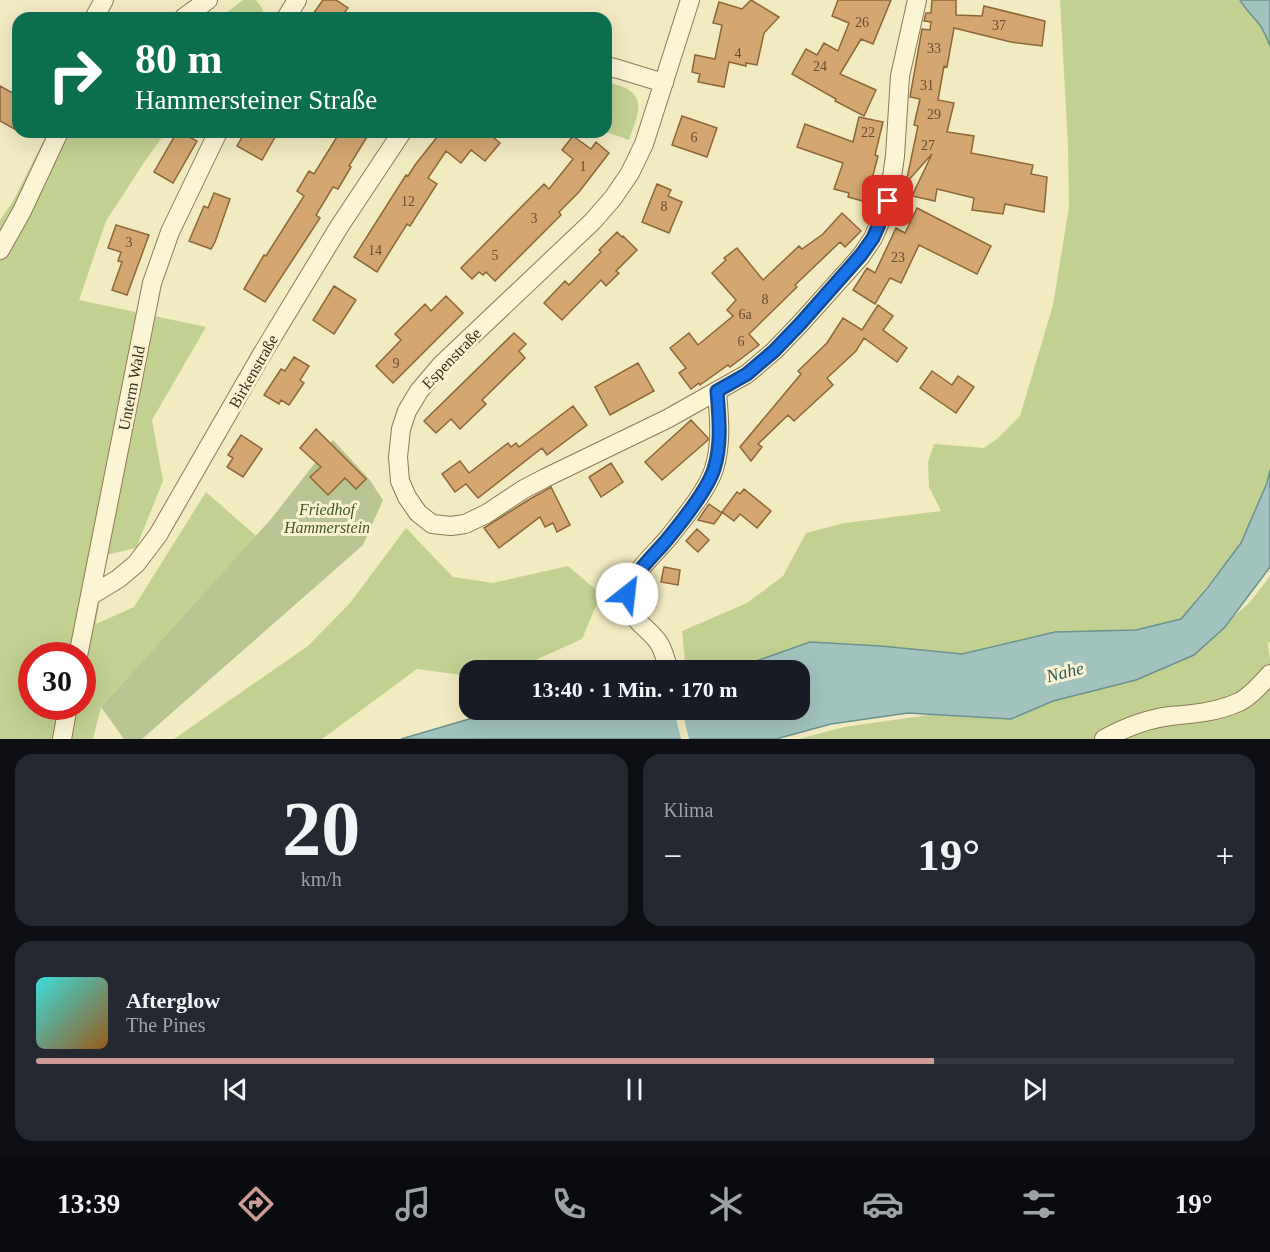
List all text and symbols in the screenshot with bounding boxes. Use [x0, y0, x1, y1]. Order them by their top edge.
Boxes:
house number: 26 [855, 15, 869, 30]
house number: 37 [992, 18, 1006, 33]
icon: right [36, 36, 114, 114]
text: 80 m [135, 36, 223, 82]
house number: 33 [927, 41, 941, 56]
house number: 4 [735, 46, 742, 61]
house number: 24 [813, 59, 827, 74]
house number: 31 [920, 78, 934, 93]
text: Hammersteiner Straße [135, 85, 377, 115]
house number: 29 [927, 107, 941, 122]
house number: 22 [861, 125, 875, 140]
house number: 6 [691, 130, 698, 145]
house number: 27 [921, 138, 935, 153]
house number: 1 [580, 159, 587, 174]
pin [862, 175, 913, 226]
icon: arrive [871, 184, 904, 217]
house number: 12 [401, 194, 415, 209]
house number: 8 [661, 199, 668, 214]
house number: 3 [531, 211, 538, 226]
house number: 3 [126, 235, 133, 250]
house number: 14 [368, 243, 382, 258]
house number: 5 [492, 248, 499, 263]
house number: 23 [891, 250, 905, 265]
house number: 8 [762, 292, 769, 307]
house number: 6a [738, 307, 752, 322]
street label: Espenstraße [418, 325, 485, 393]
street label: Birkenstraße [226, 332, 281, 411]
house number: 6 [738, 334, 745, 349]
street label: Unterm Wald [115, 344, 148, 432]
house number: 9 [393, 356, 400, 371]
park label: Friedhof Hammerstein [283, 501, 370, 536]
position arrow [595, 562, 659, 626]
speed limit sign: 30 [18, 642, 96, 720]
water label: Nahe [1043, 658, 1086, 687]
text: 13:40 · 1 Min. · 170 m [532, 677, 737, 702]
text: 20 [282, 785, 360, 872]
text: Klima [664, 799, 714, 821]
text: 19° [917, 830, 980, 880]
text: − [664, 838, 682, 874]
text: + [1215, 838, 1234, 874]
text: km/h [301, 868, 342, 890]
text: Afterglow [126, 988, 220, 1013]
text: The Pines [126, 1014, 205, 1036]
icon: previous [219, 1073, 252, 1106]
icon: pause [618, 1073, 651, 1106]
icon: next [1018, 1073, 1051, 1106]
icon: directions [235, 1183, 277, 1225]
icon: music [392, 1183, 434, 1225]
icon: phone [548, 1183, 590, 1225]
icon: climate [705, 1183, 747, 1225]
icon: car [862, 1183, 904, 1225]
icon: filters [1018, 1183, 1060, 1225]
text: 13:39 [57, 1189, 120, 1219]
text: 19° [1175, 1189, 1213, 1219]

